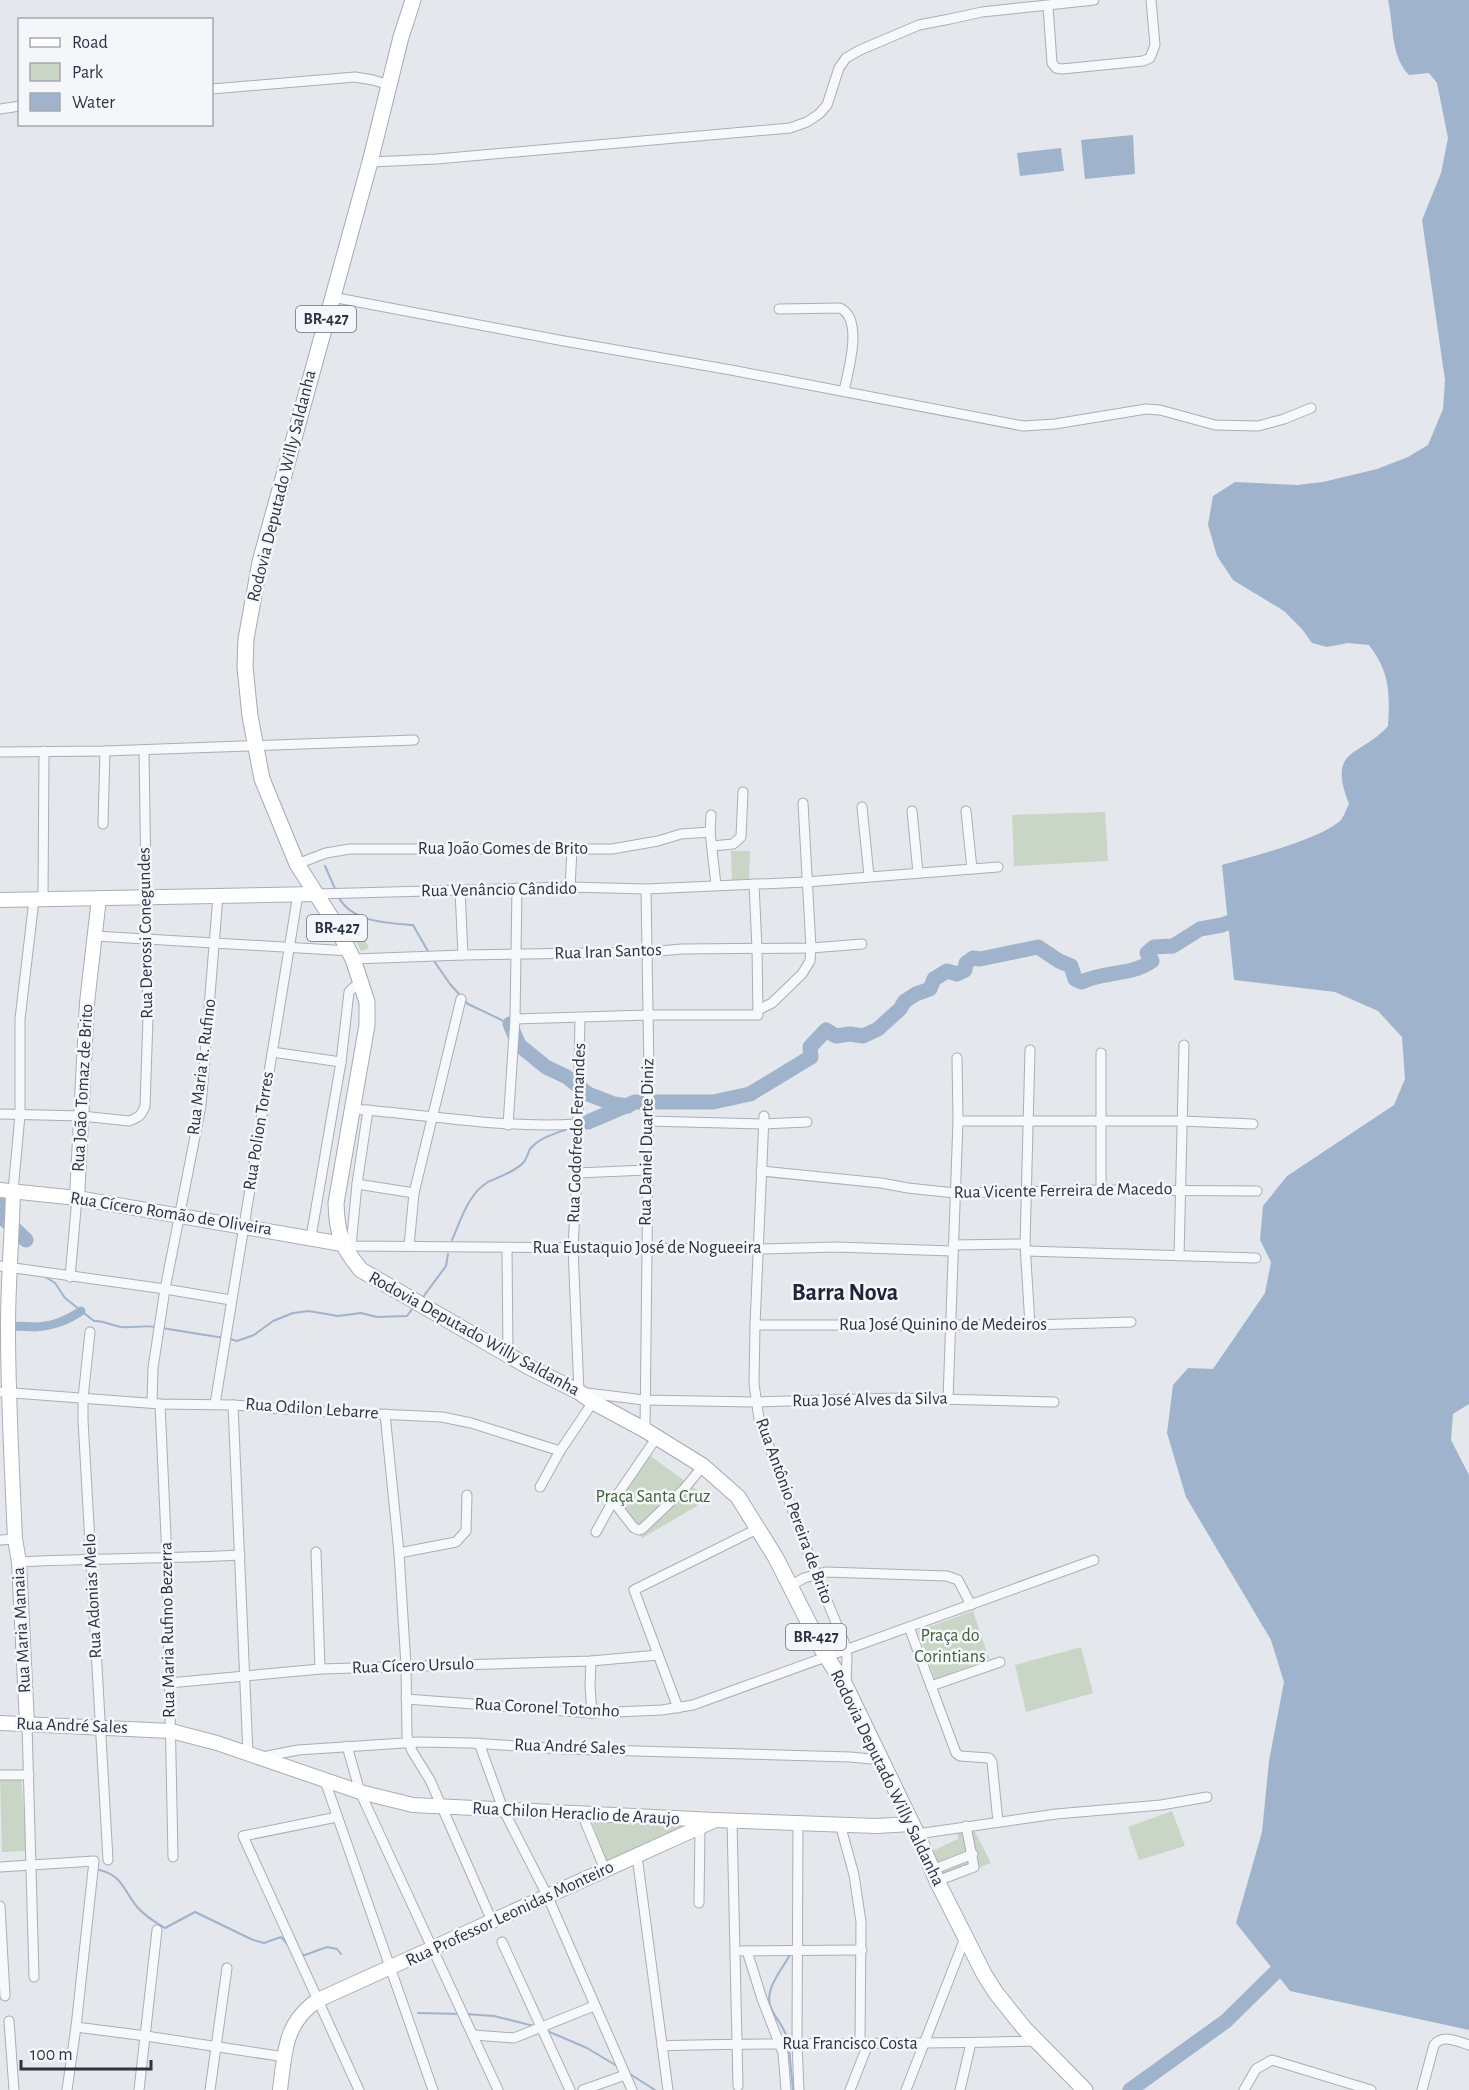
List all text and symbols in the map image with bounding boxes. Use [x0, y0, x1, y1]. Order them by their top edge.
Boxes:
legend [18, 18, 213, 126]
text: Road [72, 34, 108, 52]
text: Park [72, 64, 104, 82]
text: Water [72, 94, 115, 112]
road number: BR-427 [296, 306, 356, 332]
street label: Rodovia Deputado Willy Saldanha [244, 368, 320, 604]
street label: Rua João Gomes de Brito [418, 840, 588, 858]
street label: Rua Derossi Conegundes [136, 847, 156, 1019]
street label: Rua Venâncio Cândido [421, 880, 577, 900]
road number: BR-427 [307, 915, 367, 941]
street label: Rua Iran Santos [554, 941, 662, 963]
street label: Rua Maria R. Rufino [185, 998, 219, 1136]
street label: Rua João Tomaz de Brito [70, 1003, 96, 1172]
street label: Rua Godofredo Fernandes [565, 1043, 589, 1223]
street label: Rua Daniel Duarte Diniz [637, 1058, 657, 1226]
street label: Rua Polion Torres [241, 1070, 277, 1192]
street label: Rua Vicente Ferreira de Macedo [953, 1180, 1173, 1202]
street label: Rua Cícero Romão de Oliveira [69, 1189, 273, 1239]
street label: Rua Eustaquio José de Nogueeira [533, 1239, 762, 1257]
street label: Rodovia Deputado Willy Saldanha [366, 1268, 582, 1400]
district label: Barra Nova [792, 1281, 898, 1305]
street label: Rua José Quinino de Medeiros [839, 1316, 1047, 1334]
street label: Rua José Alves da Silva [792, 1390, 948, 1410]
street label: Rua Odilon Lebarre [245, 1395, 379, 1423]
street label: Rua Antônio Pereira de Brito [752, 1416, 836, 1606]
park label: Praça Santa Cruz [595, 1488, 711, 1506]
street label: Rua Adonias Melo [81, 1533, 105, 1659]
street label: Rua Maria Rufino Bezerra [157, 1542, 179, 1718]
street label: Rua Maria Manaia [10, 1567, 34, 1693]
road number: BR-427 [786, 1624, 846, 1650]
park label: Praça do Corintians [914, 1627, 986, 1666]
street label: Rua Cícero Ursulo [351, 1655, 475, 1677]
street label: Rodovia Deputado Willy Saldanha [827, 1667, 947, 1889]
street label: Rua Coronel Totonho [474, 1695, 620, 1721]
street label: Rua André Sales [16, 1715, 128, 1737]
street label: Rua André Sales [514, 1736, 626, 1758]
street label: Rua Chilon Heraclio de Araujo [472, 1800, 680, 1828]
street label: Rua Professor Leonidas Monteiro [403, 1858, 617, 1970]
scale bar [21, 2033, 152, 2071]
street label: Rua Francisco Costa [782, 2035, 918, 2053]
text: 100 m [30, 2046, 73, 2064]

